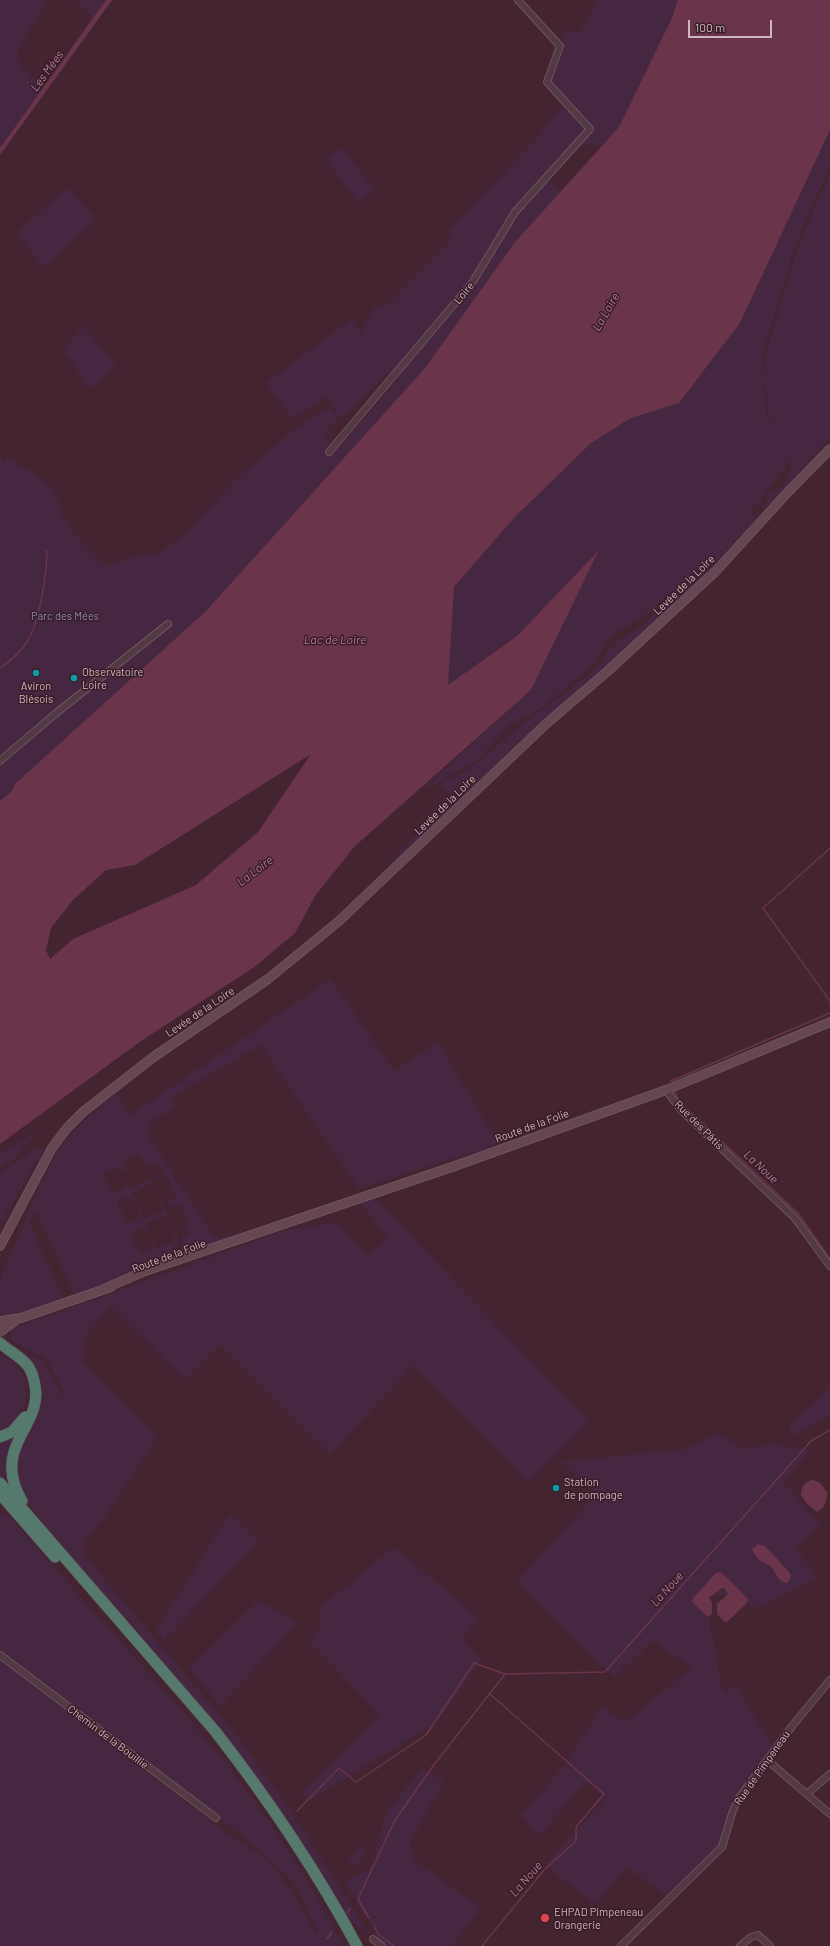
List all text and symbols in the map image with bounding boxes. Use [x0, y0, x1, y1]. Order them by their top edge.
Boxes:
scale bar [690, 12, 774, 38]
text: 100 m [695, 20, 725, 34]
water label: Les Mées [27, 48, 67, 94]
street label: Loire [451, 279, 477, 307]
water label: La Loire [589, 290, 623, 334]
street label: Levée de la Loire [651, 552, 717, 618]
park label: Parc des Mées [31, 609, 99, 623]
water label: Lac de Loire [304, 633, 366, 647]
place label: Observatoire Loire [82, 665, 143, 691]
marker: Aviron Blésois [31, 668, 41, 678]
marker: Observatoire Loire [69, 673, 79, 683]
place label: Aviron Blésois [19, 679, 53, 705]
street label: Levée de la Loire [412, 772, 478, 838]
water label: La Loire [234, 853, 276, 889]
street label: Levée de la Loire [163, 984, 237, 1040]
street label: Rue des Pâtis [672, 1098, 726, 1152]
street label: Route de la Folie [493, 1106, 571, 1146]
water label: La Noue [741, 1147, 781, 1187]
street label: Route de la Folie [130, 1236, 208, 1276]
place label: Station de pompage [564, 1475, 623, 1501]
marker: Station de pompage [551, 1483, 561, 1493]
water label: La Noue [648, 1569, 686, 1609]
street label: Chemin de la Bouillie [65, 1702, 151, 1772]
street label: Rue de Pimpeneau [731, 1728, 793, 1808]
water label: La Noue [507, 1858, 545, 1900]
place label: EHPAD Pimpeneau Orangerie [554, 1905, 643, 1931]
marker: EHPAD Pimpeneau Orangerie [539, 1912, 551, 1924]

